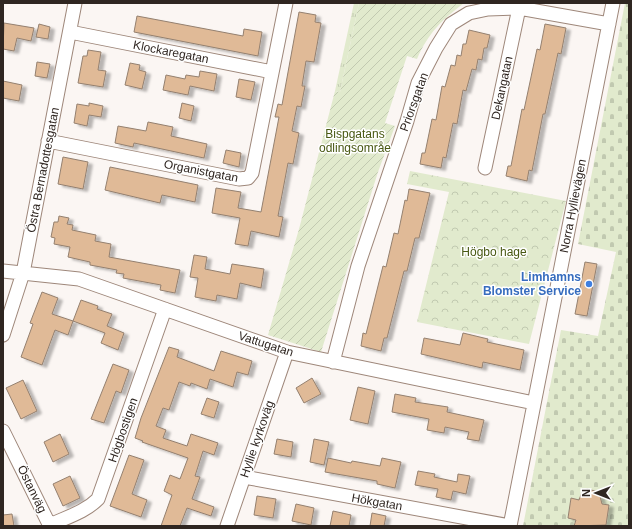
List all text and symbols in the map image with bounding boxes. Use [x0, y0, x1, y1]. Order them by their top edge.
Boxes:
street label: Klockaregatan [132, 38, 210, 66]
street label: Dekangatan [488, 55, 516, 121]
street label: Priorsgatan [397, 71, 431, 133]
street label: Östra Bernadottesgatan [24, 106, 62, 234]
park label: Bispgatans odlingsområe [319, 127, 391, 155]
street label: Organistgatan [163, 157, 239, 185]
street label: Norra Hyllievägen [557, 158, 589, 254]
park label: Högbo hage [461, 245, 527, 259]
place label: Limhamns Blomster Service [483, 270, 581, 298]
marker: Limhamns Blomster Service [584, 279, 594, 289]
street label: Vattugatan [237, 329, 295, 359]
street label: Högbostigen [105, 396, 141, 464]
street label: Hyllie kyrkoväg [237, 399, 277, 479]
street label: Östanväg [14, 463, 50, 515]
north arrow [576, 473, 616, 513]
text: N [580, 489, 592, 497]
street label: Hökgatan [350, 491, 404, 513]

